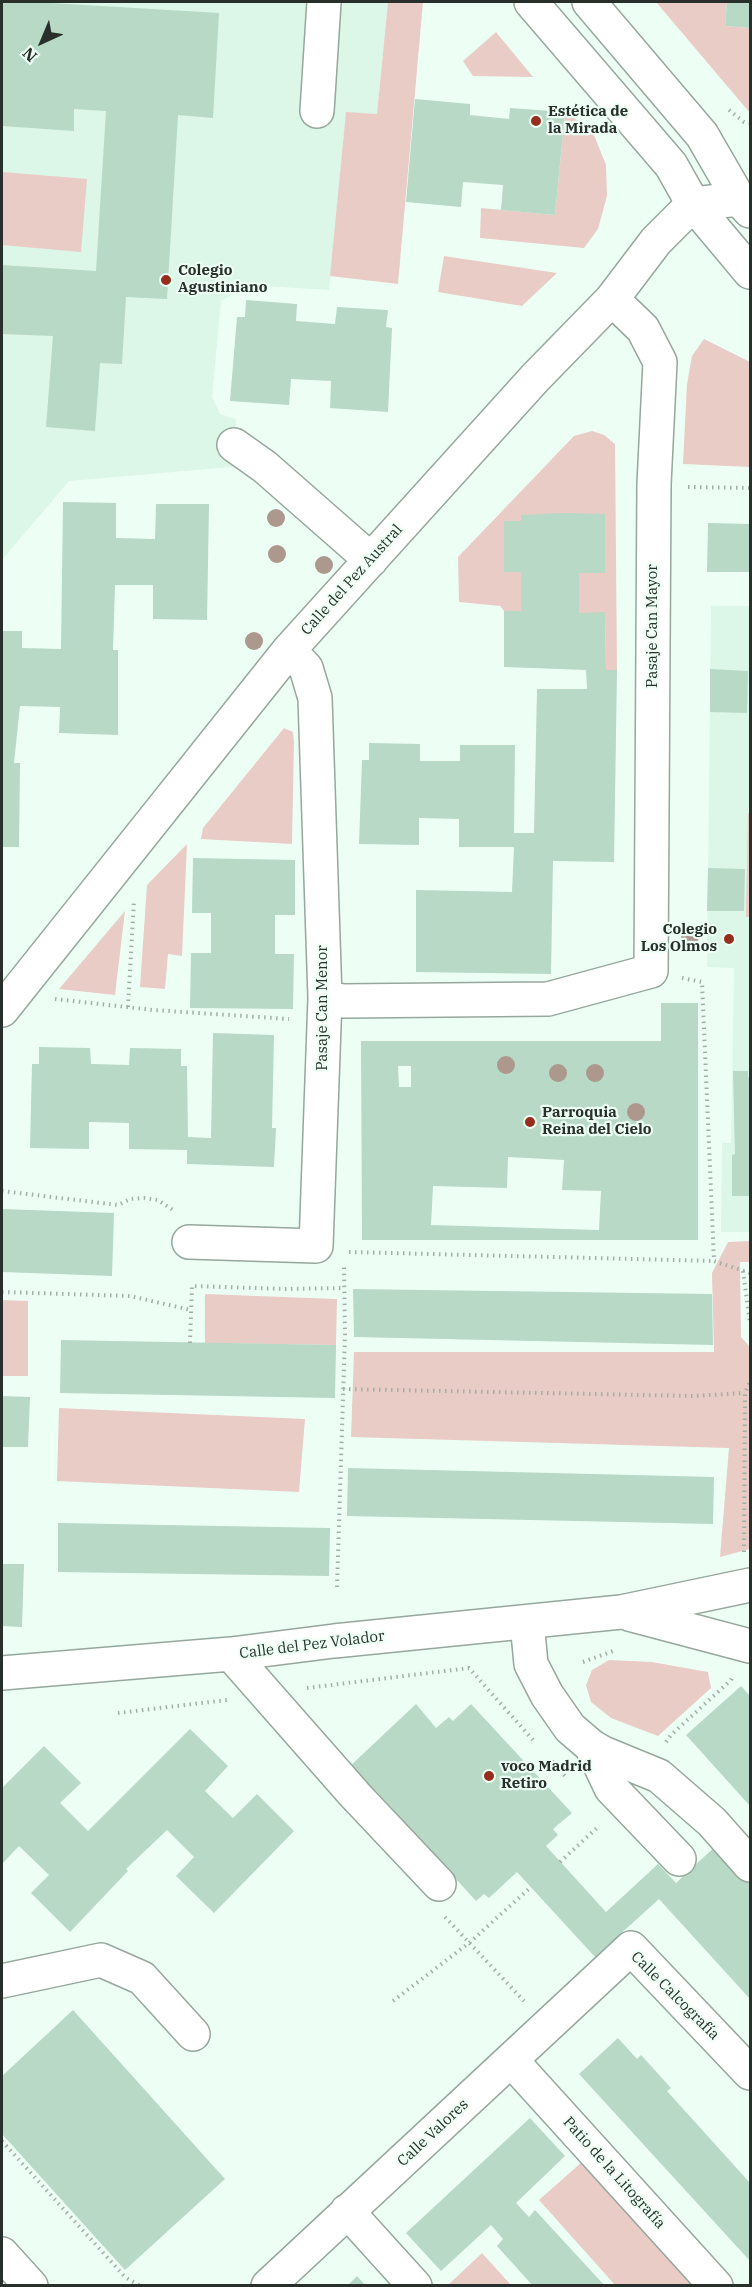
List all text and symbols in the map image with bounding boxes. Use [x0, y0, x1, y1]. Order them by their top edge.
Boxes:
north arrow [12, 12, 72, 72]
text: N [18, 43, 41, 67]
place label: Estética de la Mirada [548, 103, 628, 138]
marker: Estética de la Mirada [529, 114, 543, 128]
place label: Colegio Agustiniano [178, 262, 267, 297]
marker: Colegio Agustiniano [159, 273, 173, 287]
street label: Calle del Pez Austral [298, 521, 406, 639]
street label: Pasaje Can Mayor [644, 564, 662, 688]
place label: Colegio Los Olmos [641, 921, 717, 956]
marker: Colegio Los Olmos [722, 932, 736, 946]
street label: Pasaje Can Menor [314, 945, 332, 1071]
place label: Parroquia Reina del Cielo [542, 1104, 652, 1139]
marker: Parroquia Reina del Cielo [523, 1115, 537, 1129]
street label: Calle del Pez Volador [238, 1627, 386, 1663]
place label: voco Madrid Retiro [501, 1758, 592, 1793]
marker: voco Madrid Retiro [482, 1769, 496, 1783]
street label: Calle Calcografía [627, 1948, 723, 2044]
street label: Calle Valores [394, 2096, 472, 2170]
street label: Patio de la Litografía [559, 2113, 669, 2233]

